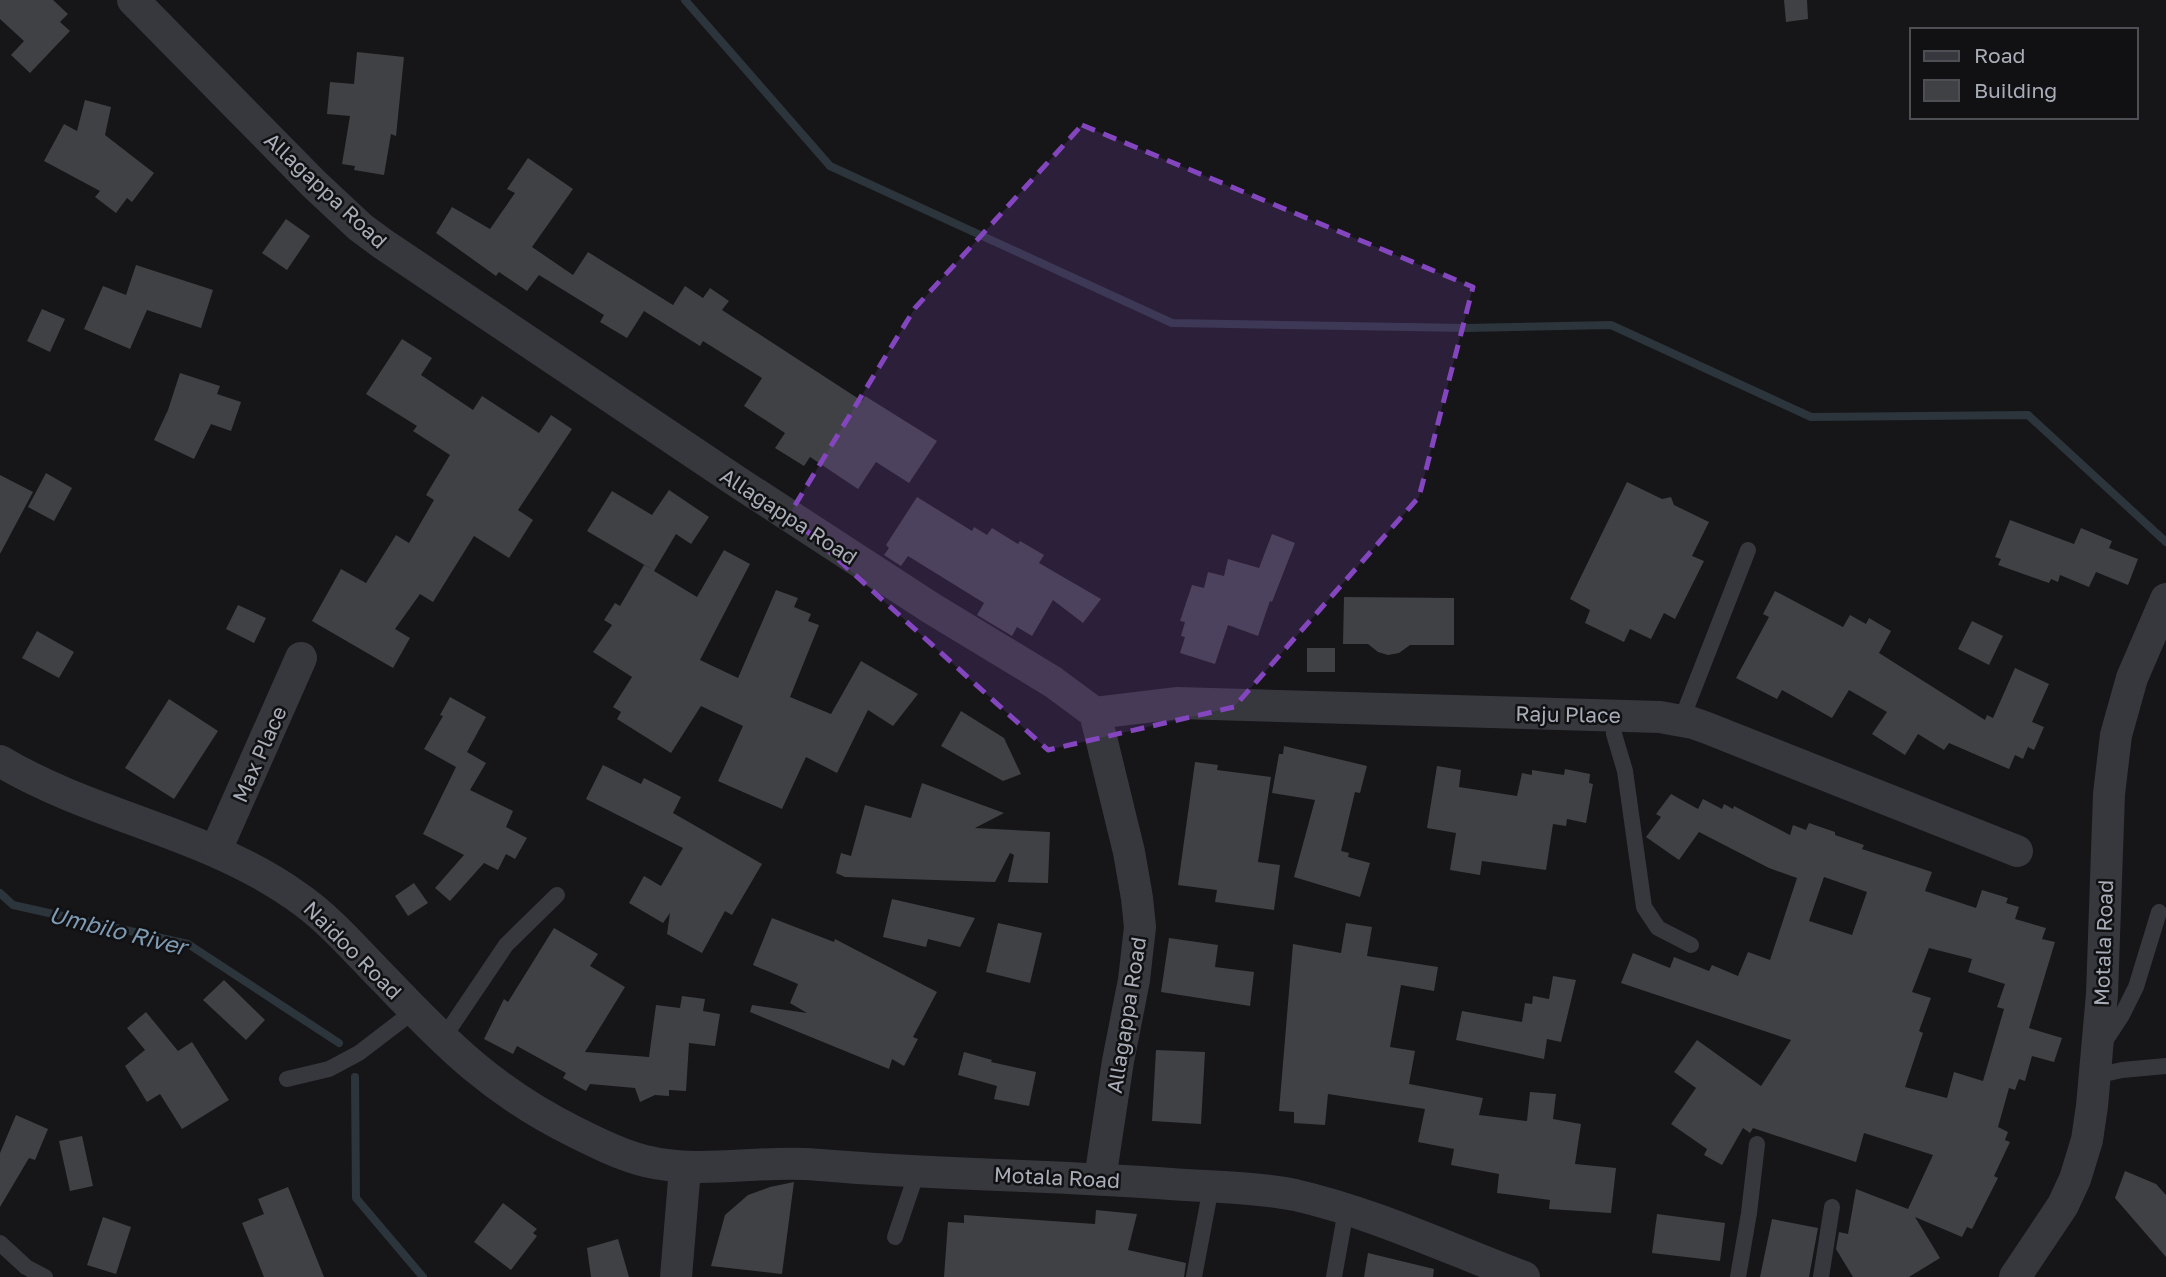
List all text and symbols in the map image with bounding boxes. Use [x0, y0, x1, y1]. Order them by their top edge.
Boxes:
legend [1910, 28, 2138, 119]
text: Road [1974, 42, 2025, 68]
text: Building [1974, 77, 2057, 103]
street label: Allagappa Road [259, 127, 393, 253]
street label: Allagappa Road [716, 462, 862, 570]
street label: Raju Place [1515, 700, 1621, 728]
street label: Max Place [226, 702, 292, 806]
street label: Motala Road [2088, 879, 2118, 1007]
street label: Naidoo Road [298, 895, 408, 1005]
water label: Umbilo River [46, 899, 193, 961]
street label: Allagappa Road [1101, 935, 1151, 1095]
street label: Motala Road [993, 1161, 1121, 1193]

